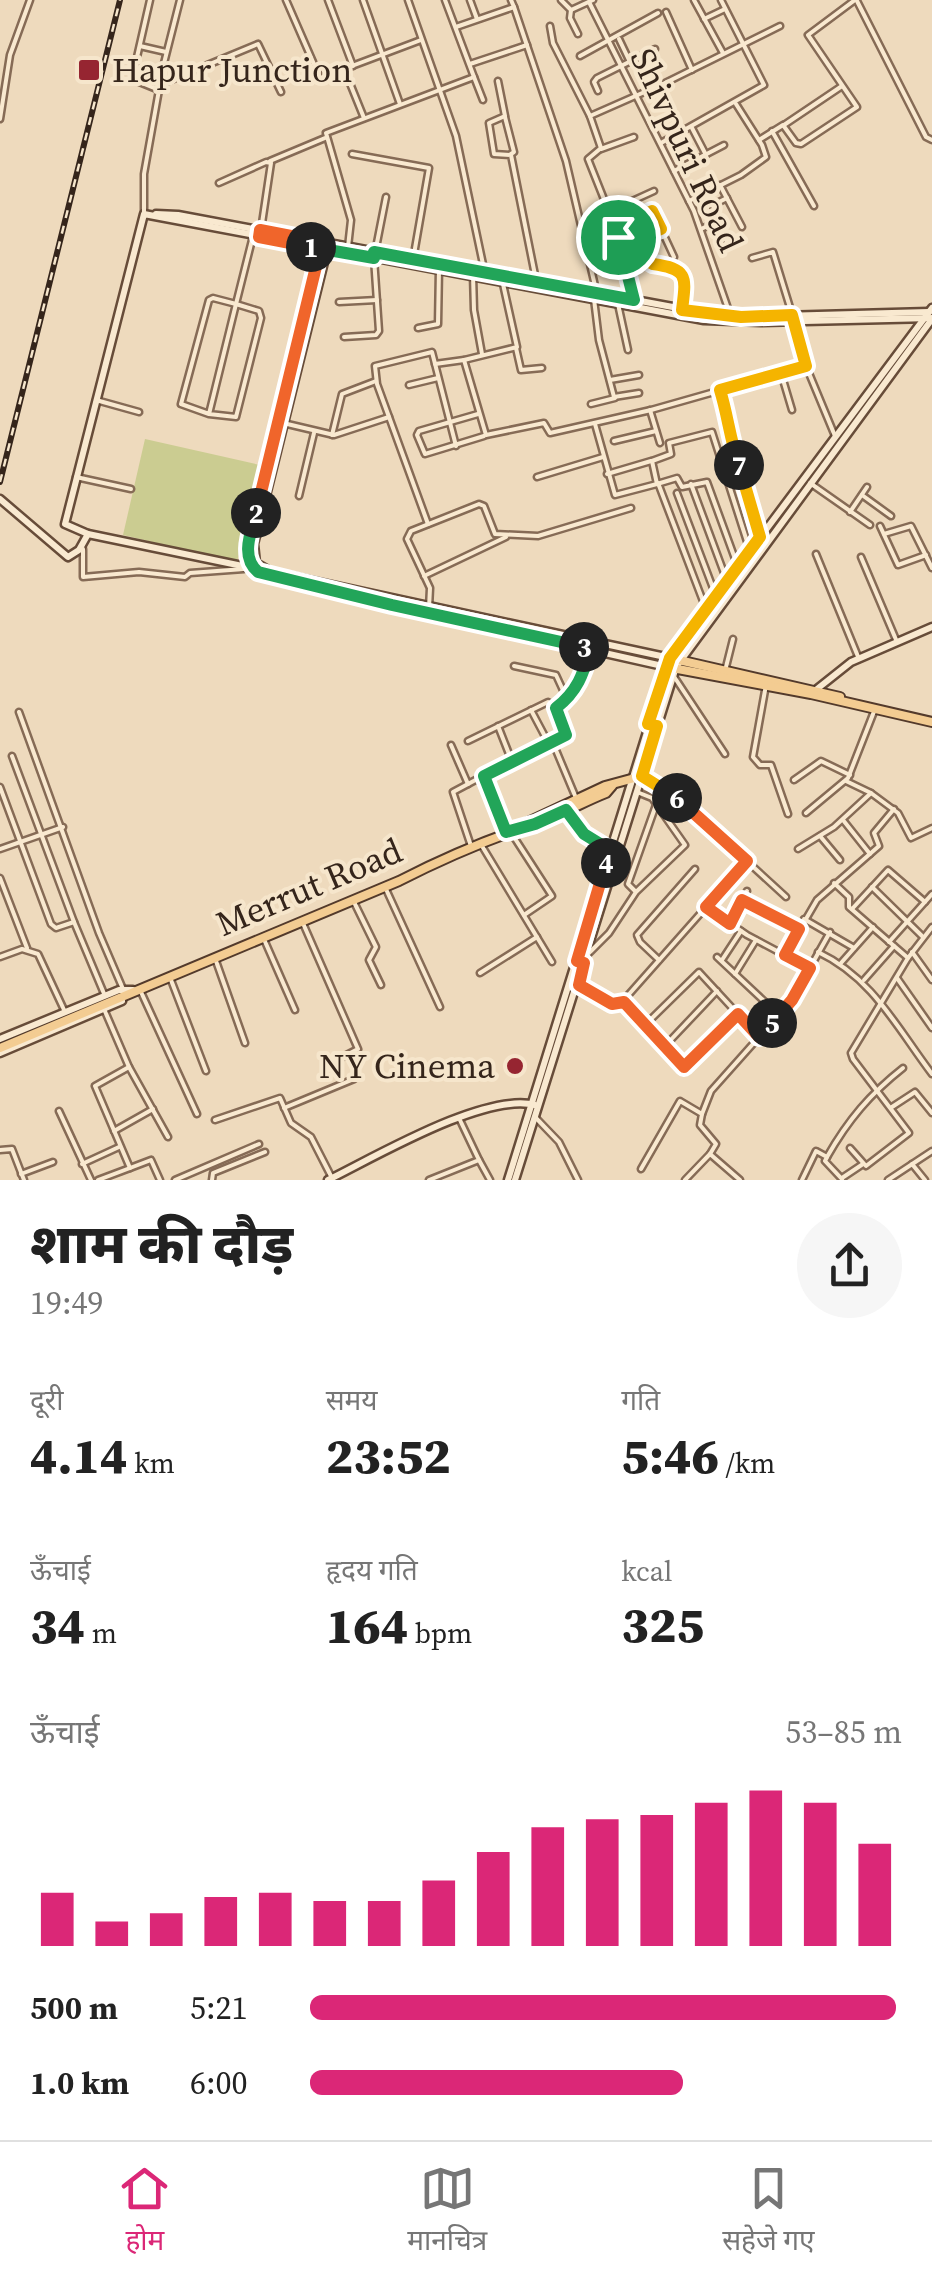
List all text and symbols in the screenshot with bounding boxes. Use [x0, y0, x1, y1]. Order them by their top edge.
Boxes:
street label: Shivpuri Road [619, 40, 755, 260]
place label: Hapur Junction [112, 46, 352, 94]
marker: Hapur Junction [76, 57, 102, 83]
pin [576, 195, 661, 280]
icon: arrive [591, 210, 646, 265]
pin: 1 [286, 222, 336, 272]
text: 1 [303, 228, 319, 266]
pin: 7 [714, 440, 764, 490]
text: 7 [731, 446, 747, 484]
pin: 2 [231, 488, 281, 538]
text: 2 [248, 494, 264, 532]
pin: 3 [559, 622, 609, 672]
text: 3 [576, 628, 592, 666]
pin: 6 [652, 773, 702, 823]
text: 6 [669, 779, 685, 817]
street label: Merrut Road [209, 826, 409, 948]
pin: 4 [581, 838, 631, 888]
text: 4 [598, 844, 614, 882]
pin: 5 [747, 998, 797, 1048]
text: 5 [764, 1004, 780, 1042]
place label: NY Cinema [319, 1042, 495, 1090]
marker: NY Cinema [504, 1055, 526, 1077]
text: शाम की दौड़ [30, 1206, 293, 1281]
button: share [797, 1213, 902, 1318]
text: 19:49 [30, 1281, 104, 1325]
text: दूरी [30, 1381, 64, 1419]
text: समय [326, 1381, 378, 1419]
text: गति [621, 1381, 660, 1419]
text: 4.14 [30, 1421, 128, 1490]
text: 23:52 [326, 1421, 451, 1490]
text: 5:46 [621, 1421, 719, 1490]
text: km [128, 1444, 175, 1482]
text: /km [719, 1444, 775, 1482]
text: ऊँचाई [30, 1551, 91, 1589]
text: हृदय गति [326, 1551, 418, 1589]
text: kcal [621, 1552, 672, 1590]
text: 325 [621, 1590, 704, 1659]
text: 34 [30, 1591, 85, 1660]
text: 164 [326, 1591, 408, 1660]
text: m [85, 1614, 117, 1652]
text: bpm [408, 1614, 472, 1652]
text: ऊँचाई [30, 1710, 99, 1754]
text: 53–85 m [785, 1710, 902, 1754]
text: 500 m [30, 1986, 118, 2030]
text: 5:21 [190, 1986, 248, 2030]
text: 1.0 km [30, 2061, 129, 2105]
text: 6:00 [190, 2061, 248, 2105]
tab: होम [117, 2161, 172, 2261]
tab: मानचित्र [407, 2161, 487, 2261]
tab: सहेजे गए [722, 2161, 815, 2261]

